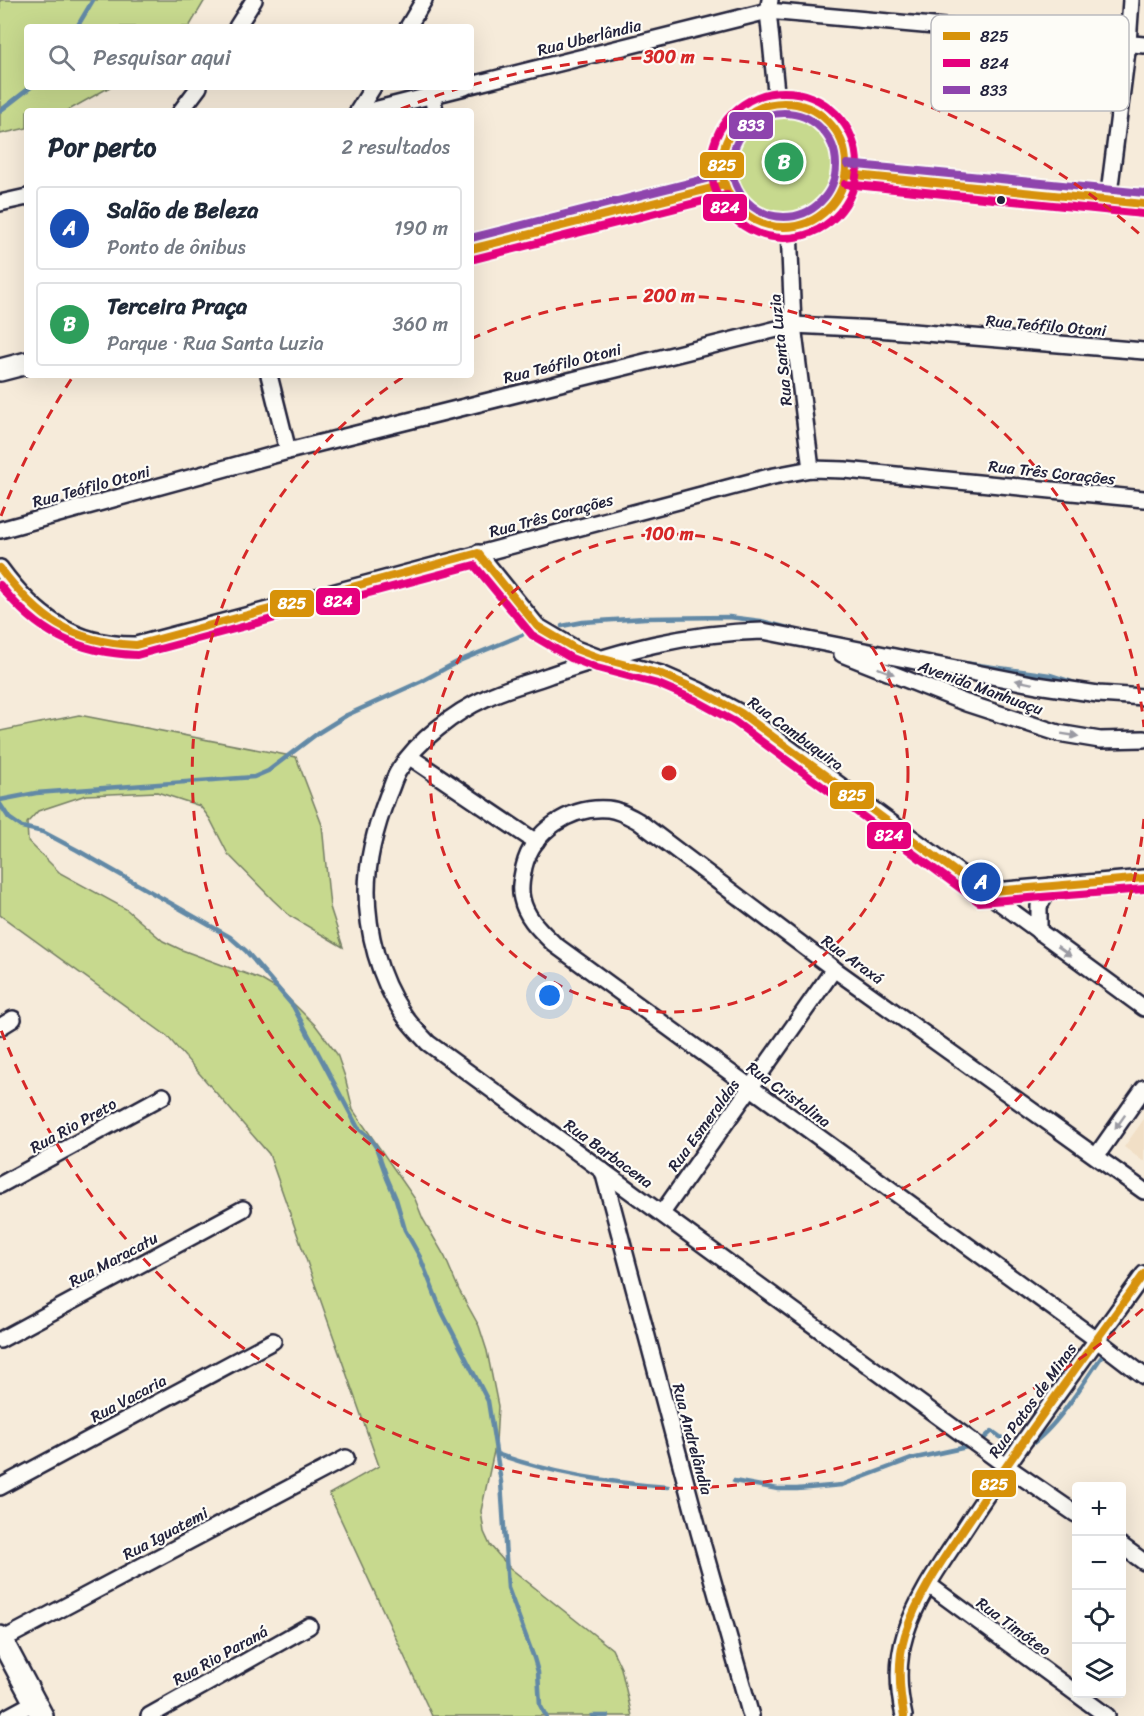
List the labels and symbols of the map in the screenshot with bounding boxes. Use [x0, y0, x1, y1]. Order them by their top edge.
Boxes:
street label: Rua Uberlândia [534, 10, 645, 64]
legend [931, 15, 1129, 111]
text: 825 [980, 22, 1009, 51]
text: 300 m [642, 41, 695, 73]
text: 824 [980, 49, 1009, 78]
text: 833 [980, 76, 1007, 105]
line badge: 833 [728, 111, 774, 140]
text: 833 [736, 111, 765, 140]
pin: B [764, 140, 804, 184]
line badge: 825 [699, 151, 745, 179]
text: 825 [707, 151, 737, 180]
line badge: 824 [702, 193, 748, 222]
text: 824 [710, 193, 739, 222]
unlabelled marker [995, 194, 1007, 206]
text: 200 m [642, 280, 695, 312]
street label: Rua Santa Luzia [760, 293, 801, 407]
street label: Rua Teófilo Otoni [985, 306, 1108, 345]
street label: Rua Teófilo Otoni [500, 335, 625, 392]
street label: Rua Três Corações [987, 451, 1117, 494]
street label: Rua Teófilo Otoni [29, 457, 154, 516]
street label: Rua Três Corações [486, 485, 617, 546]
text: 100 m [645, 518, 694, 550]
line badge: 824 [315, 587, 361, 616]
text: 824 [323, 587, 352, 616]
line badge: 825 [269, 589, 315, 618]
text: 825 [277, 589, 307, 618]
street label: Avenida Manhuaçu [913, 651, 1048, 724]
one-way arrow [877, 666, 895, 676]
one-way arrow [1014, 677, 1033, 686]
street label: Rua Cambuquira [741, 688, 850, 778]
one-way arrow [1060, 731, 1079, 740]
centre of rings [659, 763, 679, 783]
line badge: 825 [829, 781, 875, 810]
text: 825 [837, 781, 867, 810]
line badge: 824 [866, 821, 912, 850]
text: 824 [874, 821, 903, 850]
pin: A [962, 860, 1000, 904]
street label: Rua Araxá [815, 927, 890, 992]
one-way arrow [1057, 944, 1072, 956]
your location [535, 981, 564, 1010]
street label: Rua Cristalina [740, 1054, 837, 1135]
street label: Rua Esmeraldas [660, 1072, 747, 1178]
street label: Rua Rio Preto [24, 1090, 122, 1161]
street label: Rua Barbacena [558, 1111, 660, 1196]
one-way arrow [1114, 1113, 1126, 1129]
street label: Rua Maracatu [63, 1223, 164, 1295]
street label: Rua Patos de Minas [980, 1336, 1085, 1464]
street label: Rua Vacaria [85, 1366, 172, 1431]
street label: Rua Andrelândia [664, 1380, 722, 1499]
line badge: 825 [971, 1469, 1017, 1498]
text: 825 [979, 1470, 1009, 1499]
street label: Rua Iguatemi [117, 1498, 214, 1568]
street label: Rua Timóteo [970, 1589, 1057, 1664]
street label: Rua Rio Paraná [167, 1617, 273, 1694]

